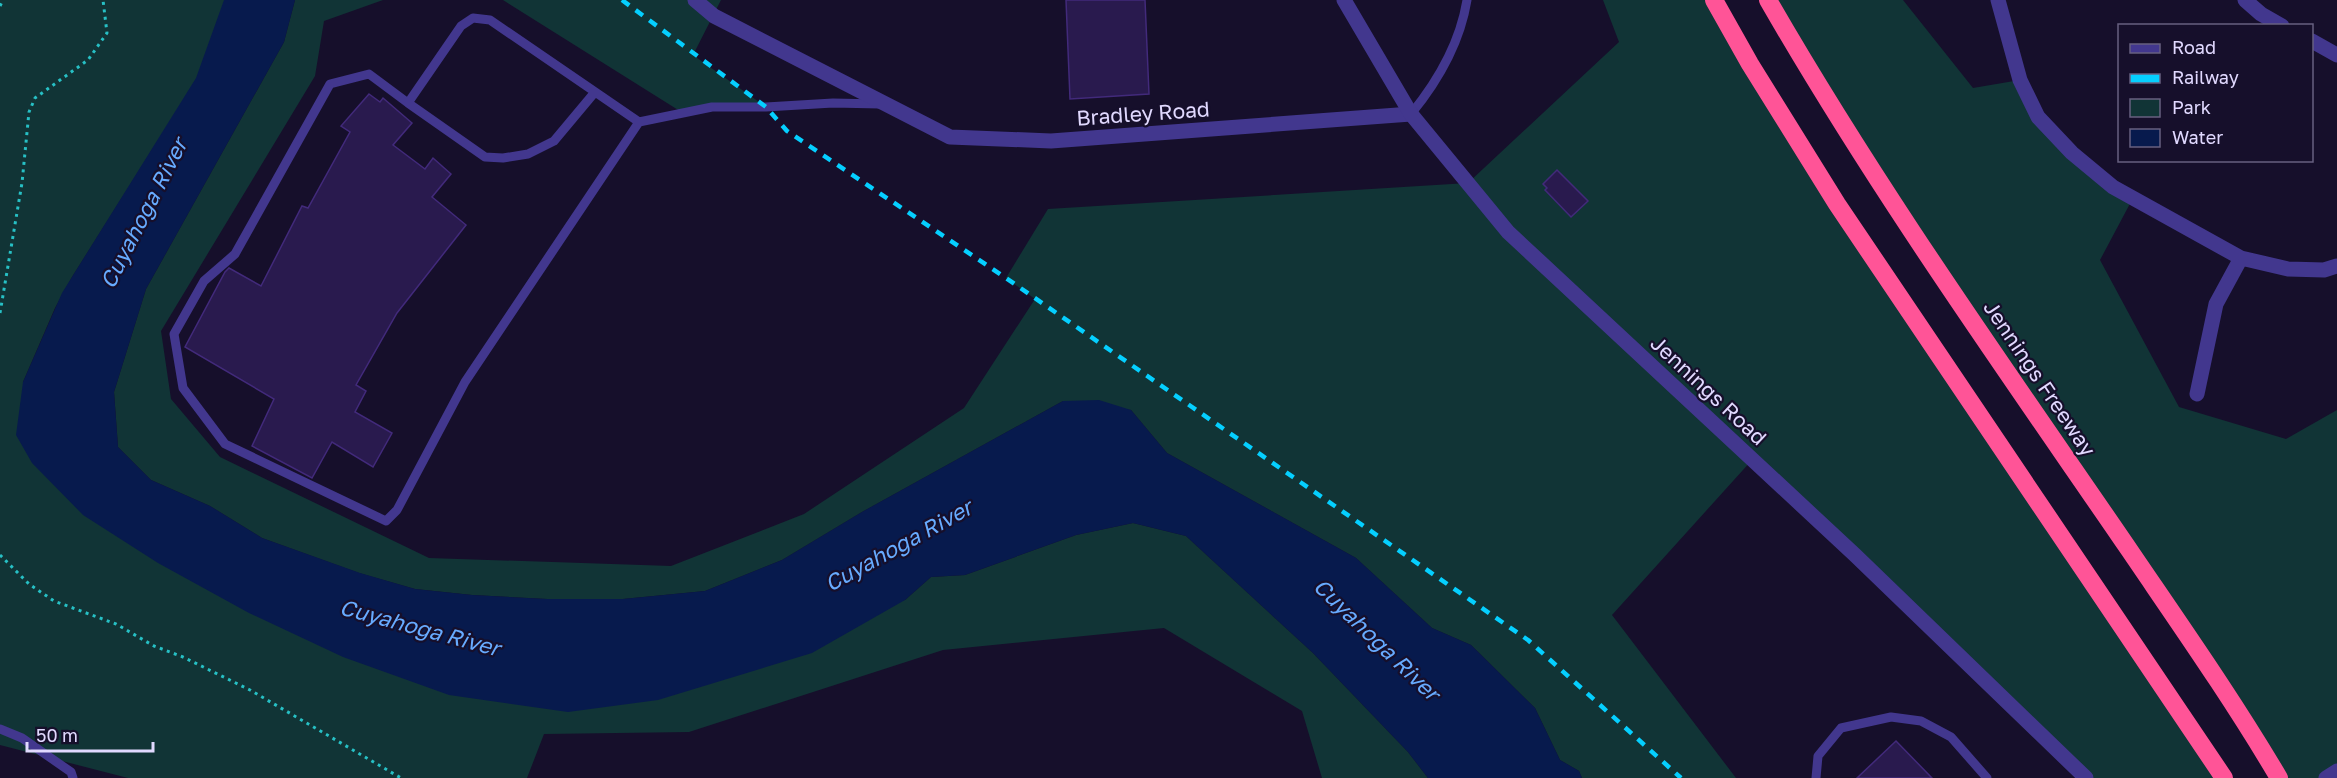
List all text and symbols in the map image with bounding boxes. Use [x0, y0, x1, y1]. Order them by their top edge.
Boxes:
legend [2118, 24, 2313, 162]
text: Road [2172, 36, 2216, 58]
text: Railway [2172, 66, 2239, 88]
street label: Bradley Road [1075, 95, 1211, 131]
text: Park [2172, 96, 2211, 118]
text: Water [2172, 126, 2223, 148]
water label: Cuyahoga River [94, 130, 194, 292]
street label: Jennings Freeway [1978, 295, 2102, 461]
street label: Jennings Road [1646, 330, 1772, 450]
water label: Cuyahoga River [819, 492, 980, 597]
water label: Cuyahoga River [1308, 572, 1448, 708]
water label: Cuyahoga River [337, 593, 506, 662]
scale bar [27, 715, 153, 753]
text: 50 m [36, 724, 78, 746]

